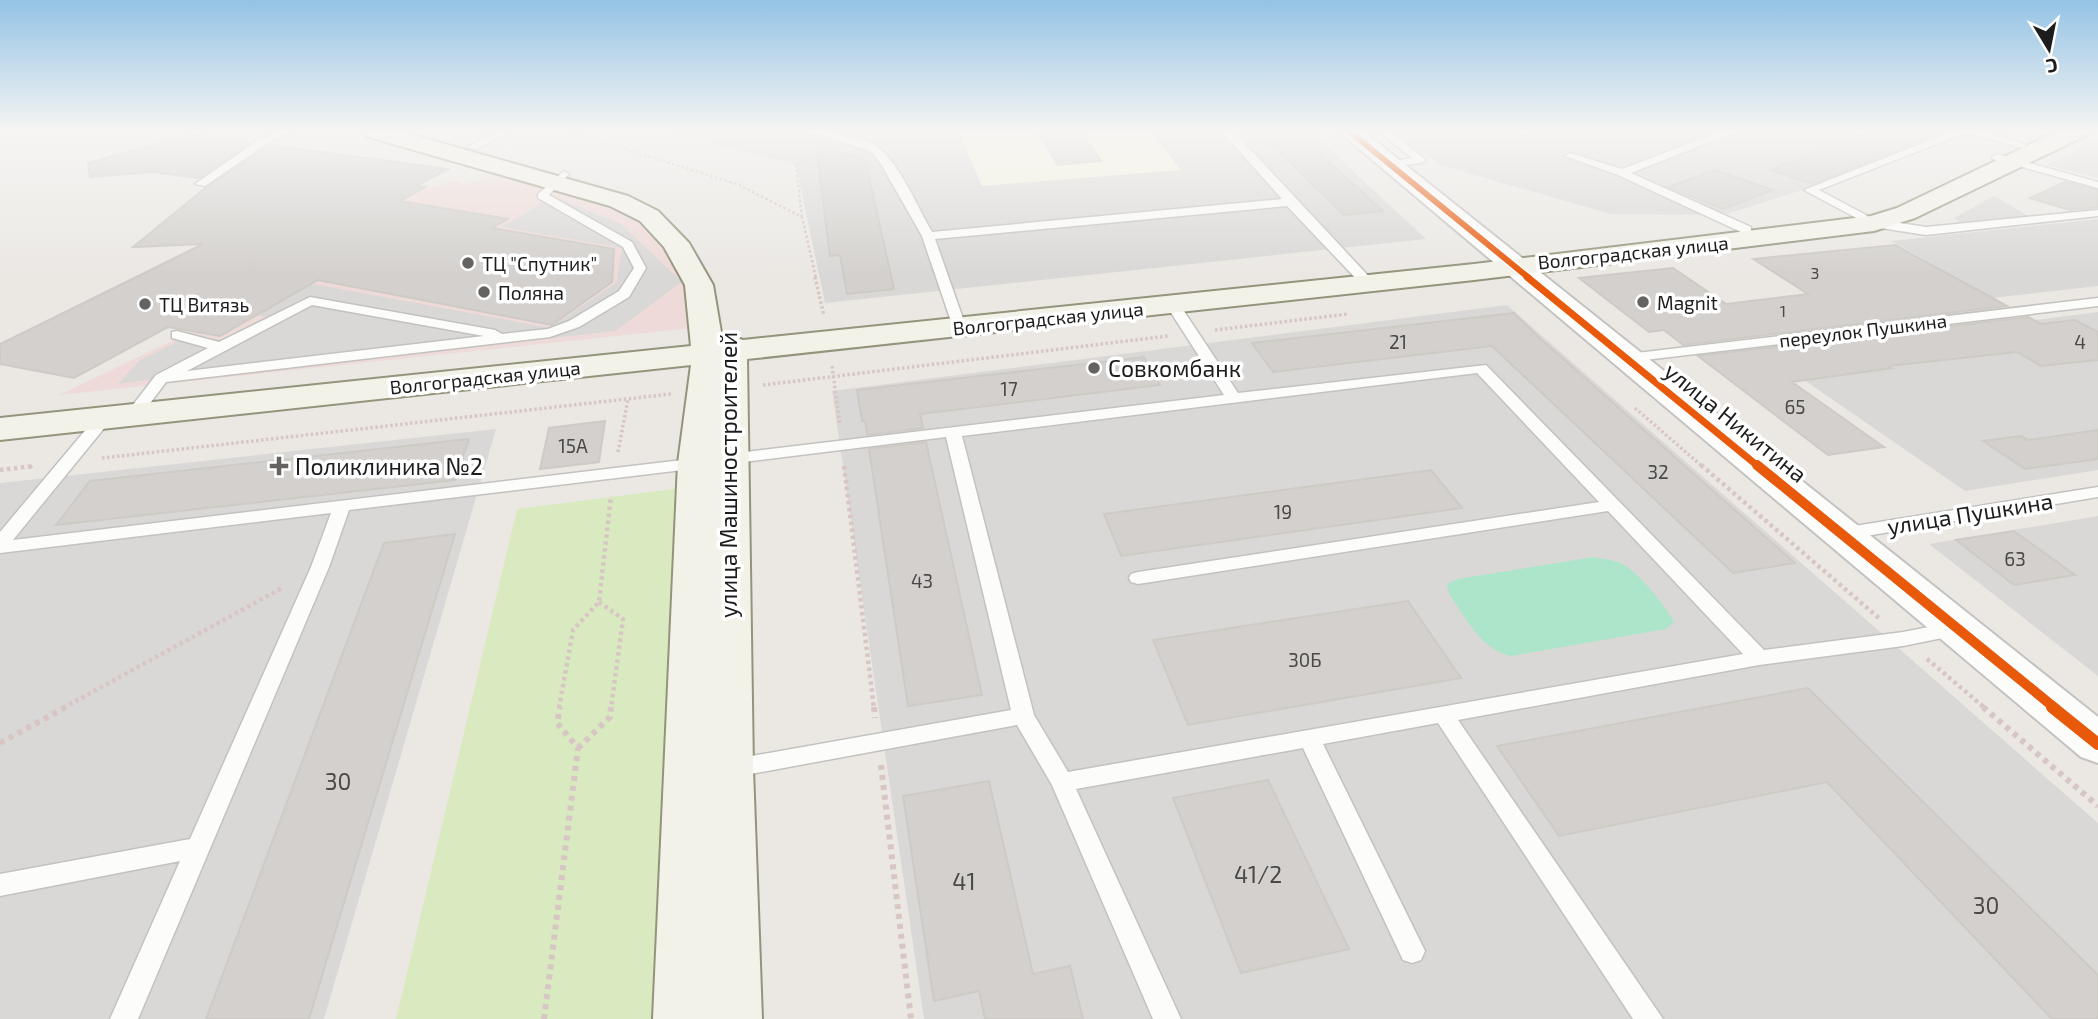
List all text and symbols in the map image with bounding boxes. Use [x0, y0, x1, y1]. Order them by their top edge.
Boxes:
north arrow [2014, 14, 2084, 84]
text: С [2045, 54, 2060, 79]
street label: Волгоградская улица [1536, 231, 1730, 274]
place label: ТЦ "Спутник" [482, 252, 597, 276]
marker: ТЦ "Спутник" [460, 255, 476, 271]
house number: 3 [1811, 263, 1819, 282]
place label: Поляна [498, 281, 564, 304]
marker: Поляна [476, 284, 492, 300]
place label: Magnit [1657, 291, 1718, 314]
place label: ТЦ Витязь [159, 293, 249, 316]
marker: Magnit [1635, 294, 1651, 310]
marker: ТЦ Витязь [137, 296, 153, 312]
street label: Волгоградская улица [951, 297, 1145, 340]
house number: 1 [1780, 301, 1786, 320]
street label: переулок Пушкина [1778, 308, 1948, 353]
house number: 21 [1389, 330, 1407, 353]
house number: 4 [2074, 330, 2086, 353]
street label: улица Машиностроителей [714, 332, 743, 618]
place label: Совкомбанк [1108, 354, 1241, 382]
street label: Волгоградская улица [388, 356, 582, 399]
street label: улица Никитина [1659, 356, 1813, 489]
marker: Совкомбанк [1086, 360, 1102, 376]
house number: 17 [1000, 377, 1018, 400]
house number: 65 [1784, 395, 1806, 418]
house number: 15А [558, 434, 588, 457]
place label: Поликлиника №2 [295, 452, 483, 480]
marker: Поликлиника №2 [269, 456, 289, 476]
house number: 32 [1647, 460, 1669, 483]
street label: улица Пушкина [1885, 486, 2055, 541]
house number: 19 [1274, 500, 1292, 523]
house number: 63 [2004, 547, 2026, 570]
house number: 43 [911, 569, 933, 592]
house number: 30Б [1288, 648, 1322, 671]
house number: 30 [325, 767, 351, 795]
house number: 41/2 [1234, 860, 1282, 888]
house number: 41 [952, 867, 976, 895]
house number: 30 [1973, 891, 1999, 919]

